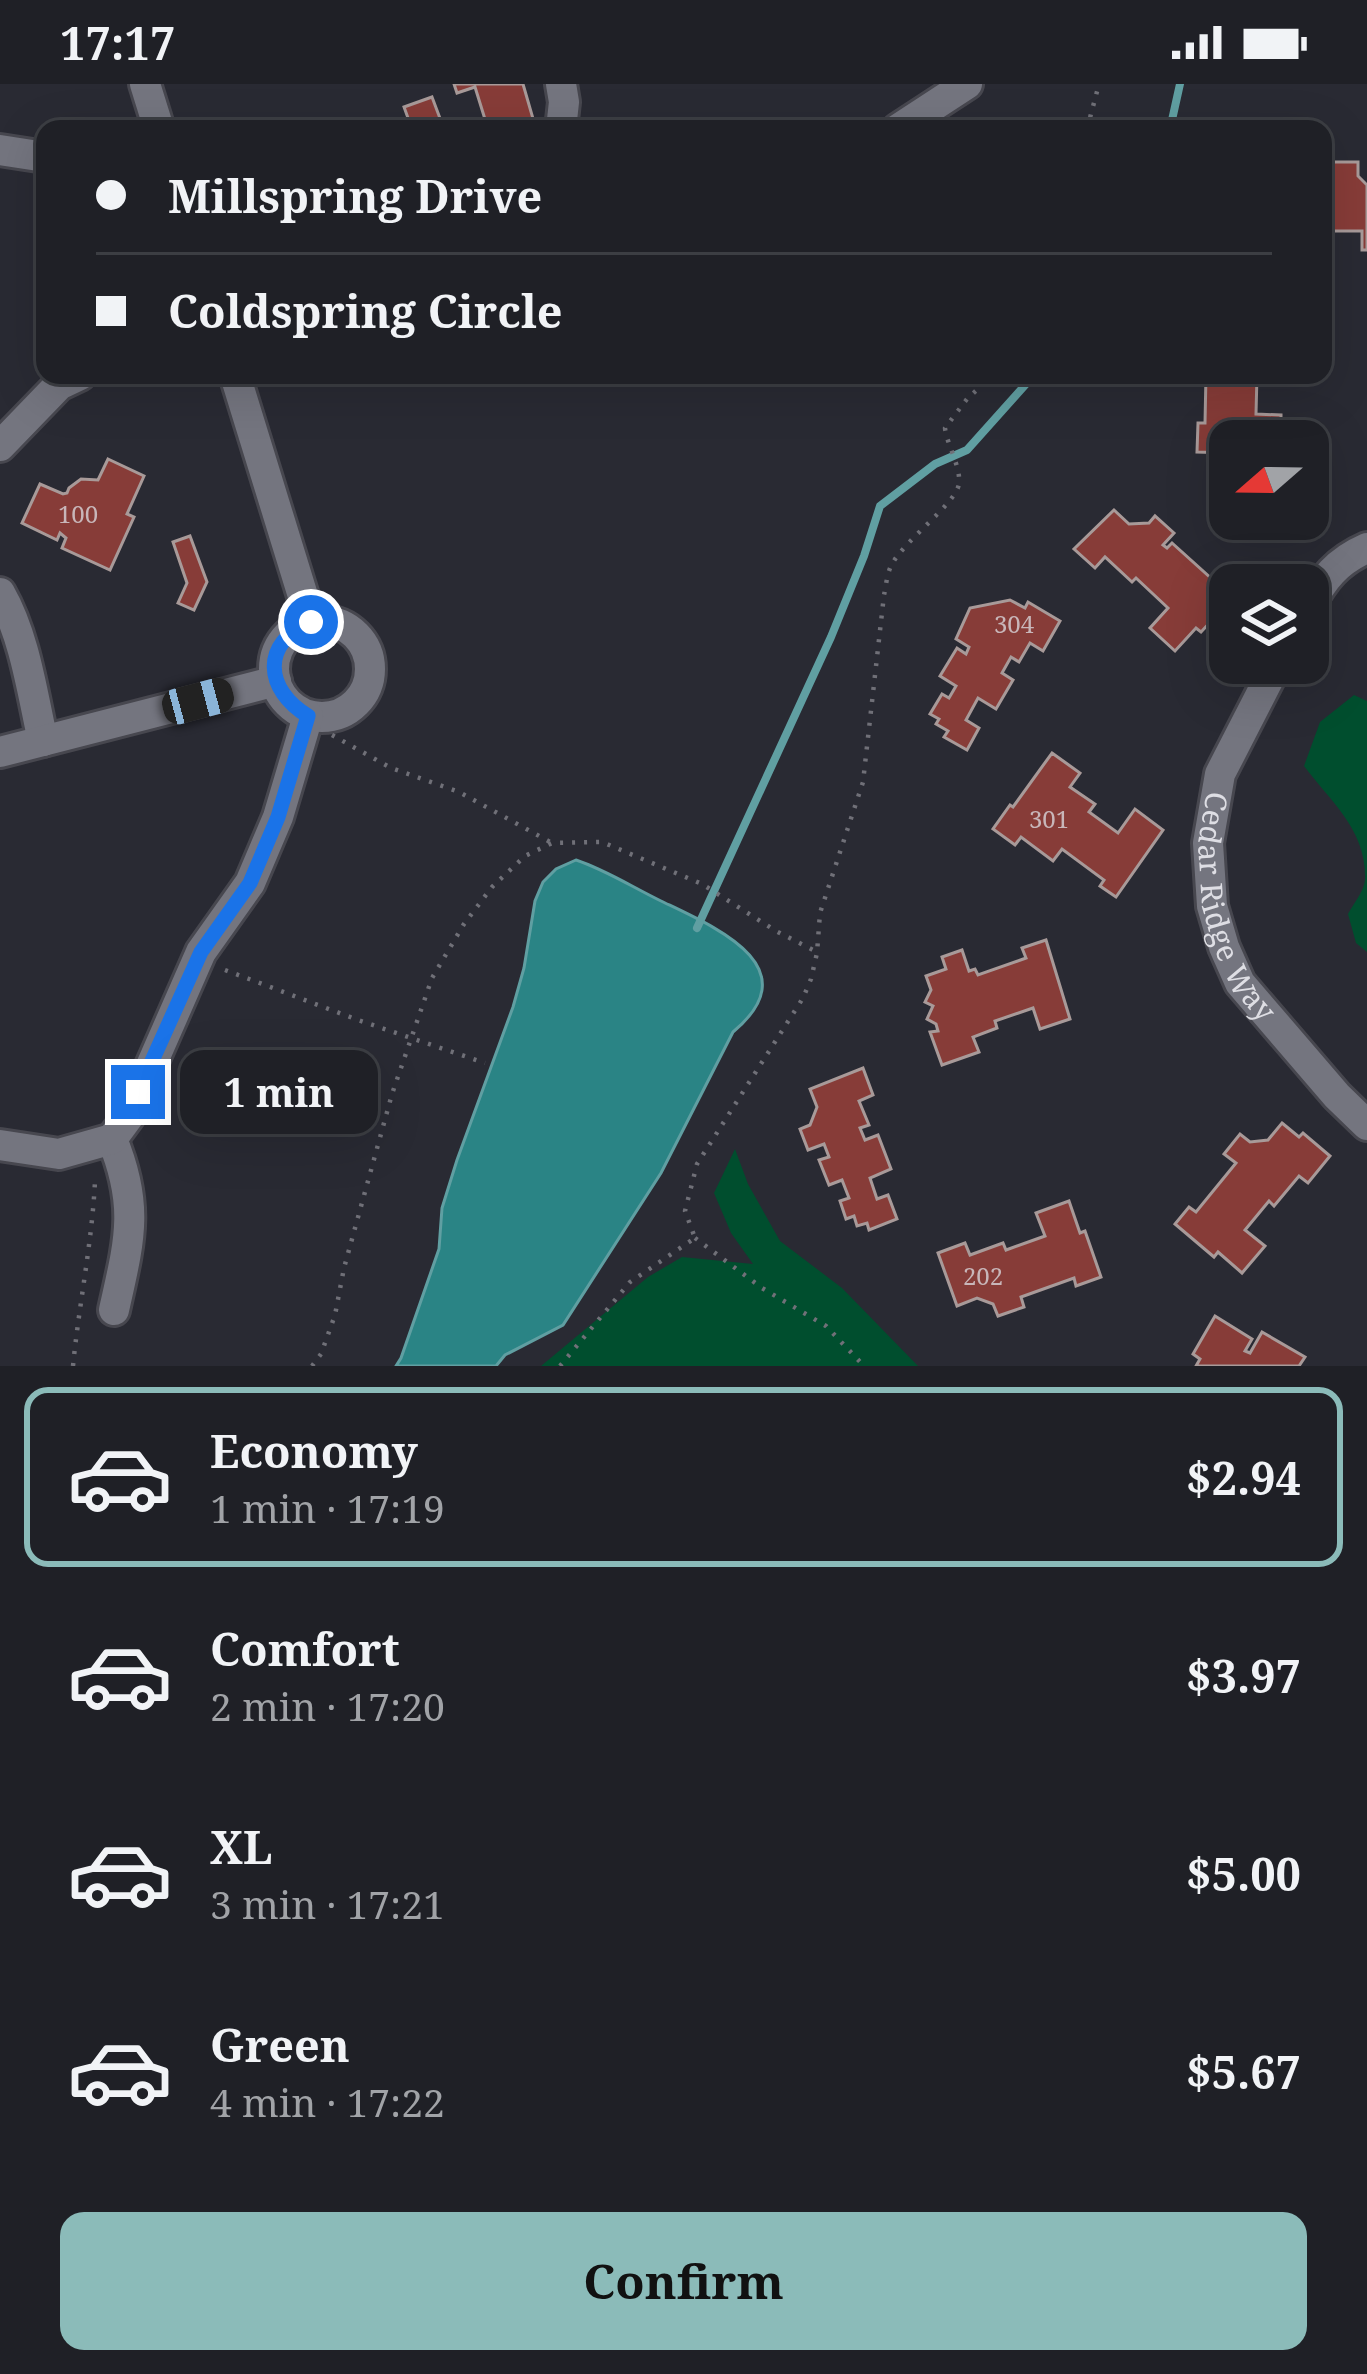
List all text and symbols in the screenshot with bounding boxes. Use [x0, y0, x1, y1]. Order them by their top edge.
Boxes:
text: 17:17 [60, 12, 175, 73]
text: Millspring Drive [168, 165, 542, 226]
text: Coldspring Circle [168, 280, 563, 341]
north arrow [1209, 420, 1329, 540]
map controls [1209, 420, 1329, 684]
house number: 100 [58, 497, 98, 530]
button: layers [1209, 564, 1329, 684]
route start [284, 595, 338, 649]
house number: 304 [994, 607, 1035, 640]
car [159, 674, 237, 728]
street label: Cedar Ridge Way [1189, 789, 1286, 1030]
house number: 301 [1029, 802, 1069, 835]
callout: 1 min [180, 1050, 378, 1134]
route end [111, 1065, 165, 1119]
text: 1 min [224, 1065, 334, 1118]
house number: 202 [963, 1259, 1003, 1292]
text: Economy [210, 1420, 418, 1481]
icon: car [66, 1423, 174, 1531]
text: $2.94 [1186, 1447, 1301, 1508]
text: 1 min · 17:19 [210, 1481, 445, 1534]
text: Comfort [210, 1618, 400, 1679]
icon: car [66, 1621, 174, 1729]
text: $3.97 [1186, 1645, 1301, 1706]
text: 2 min · 17:20 [210, 1679, 445, 1732]
text: XL [210, 1816, 272, 1877]
icon: car [66, 1819, 174, 1927]
text: $5.00 [1186, 1843, 1301, 1904]
text: 3 min · 17:21 [210, 1877, 445, 1930]
text: Green [210, 2014, 350, 2075]
icon: car [66, 2017, 174, 2125]
text: $5.67 [1186, 2041, 1301, 2102]
text: 4 min · 17:22 [210, 2075, 445, 2128]
button: Confirm [60, 2212, 1307, 2350]

